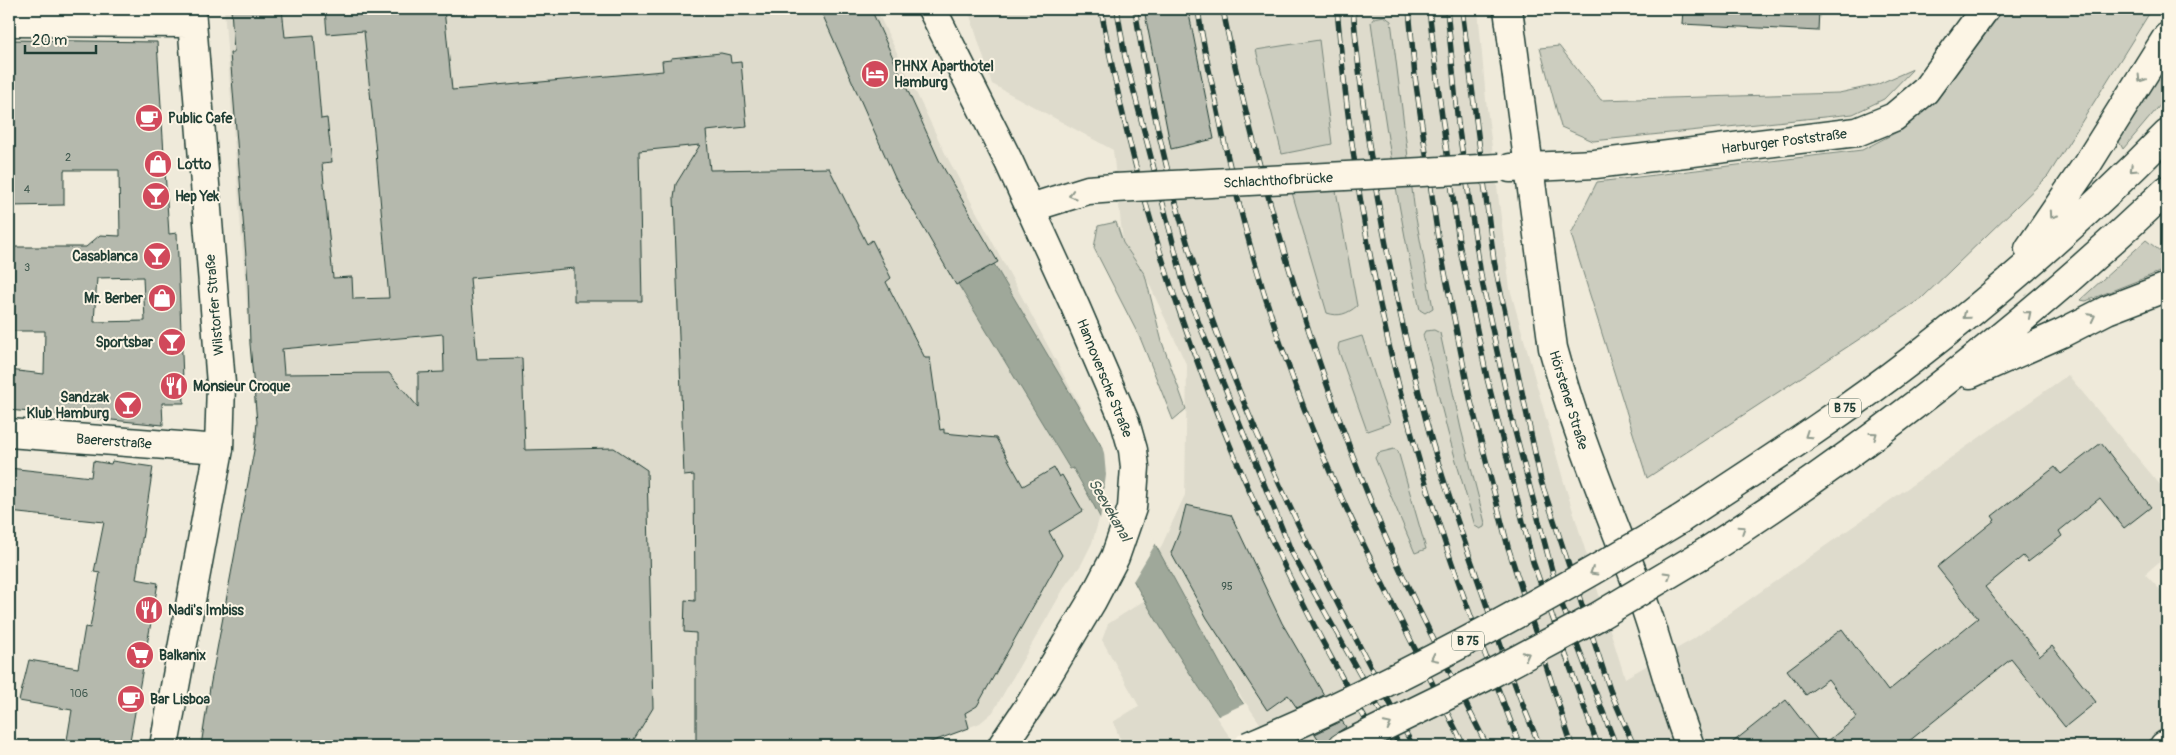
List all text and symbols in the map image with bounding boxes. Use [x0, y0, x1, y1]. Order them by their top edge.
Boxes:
scale bar [25, 22, 96, 54]
text: 20 m [32, 31, 67, 50]
place label: PHNX Aparthotel Hamburg [894, 58, 994, 91]
hotel icon: PHNX Aparthotel Hamburg [860, 59, 890, 89]
one-way arrow [2138, 73, 2148, 82]
cafe icon: Public Cafe [134, 103, 164, 133]
place label: Public Cafe [168, 110, 234, 127]
street label: Harburger Poststraße [1720, 125, 1848, 158]
shop icon: Lotto [143, 149, 173, 179]
house number: 2 [65, 151, 71, 164]
place label: Lotto [177, 156, 212, 173]
one-way arrow [2129, 163, 2138, 172]
street label: Schlachthofbrücke [1223, 169, 1333, 192]
bar icon: Hep Yek [141, 181, 171, 211]
house number: 4 [24, 183, 31, 196]
place label: Hep Yek [175, 188, 219, 205]
one-way arrow [1068, 189, 1076, 199]
one-way arrow [2050, 209, 2059, 219]
bar icon: Casablanca [142, 241, 172, 271]
place label: Casablanca [72, 248, 138, 265]
street label: Wilstorfer Straße [202, 253, 227, 356]
house number: 3 [24, 261, 30, 274]
shop icon: Mr. Berber [147, 283, 177, 313]
place label: Mr. Berber [84, 290, 144, 307]
one-way arrow [1963, 310, 1972, 318]
one-way arrow [2023, 311, 2032, 320]
one-way arrow [2086, 313, 2095, 323]
street label: Hannoversche Straße [1073, 316, 1136, 440]
bar icon: Sportsbar [157, 327, 187, 357]
place label: Sportsbar [95, 334, 154, 351]
street label: Hörstener Straße [1545, 349, 1592, 452]
restaurant icon: Monsieur Croque [159, 371, 189, 401]
place label: Monsieur Croque [193, 378, 291, 395]
place label: Sandzak Klub Hamburg [27, 389, 109, 422]
bar icon: Sandzak Klub Hamburg [113, 390, 143, 420]
road number: B 75 [1829, 398, 1861, 418]
one-way arrow [1804, 429, 1814, 438]
street label: Baererstraße [76, 430, 153, 453]
one-way arrow [1868, 432, 1878, 441]
water label: Seevekanal [1084, 475, 1136, 546]
one-way arrow [1736, 526, 1745, 535]
one-way arrow [1589, 566, 1598, 576]
one-way arrow [1662, 571, 1671, 581]
house number: 95 [1221, 580, 1233, 593]
restaurant icon: Nadi's Imbiss [134, 595, 164, 625]
place label: Nadi's Imbiss [168, 602, 244, 619]
road number: B 75 [1452, 631, 1484, 650]
supermarket icon: Balkanix [125, 640, 155, 670]
place label: Balkanix [159, 647, 206, 664]
one-way arrow [1521, 651, 1530, 661]
one-way arrow [1431, 652, 1440, 662]
cafe icon: Bar Lisboa [116, 684, 146, 714]
house number: 106 [70, 687, 88, 700]
place label: Bar Lisboa [150, 691, 211, 708]
one-way arrow [1383, 721, 1392, 731]

